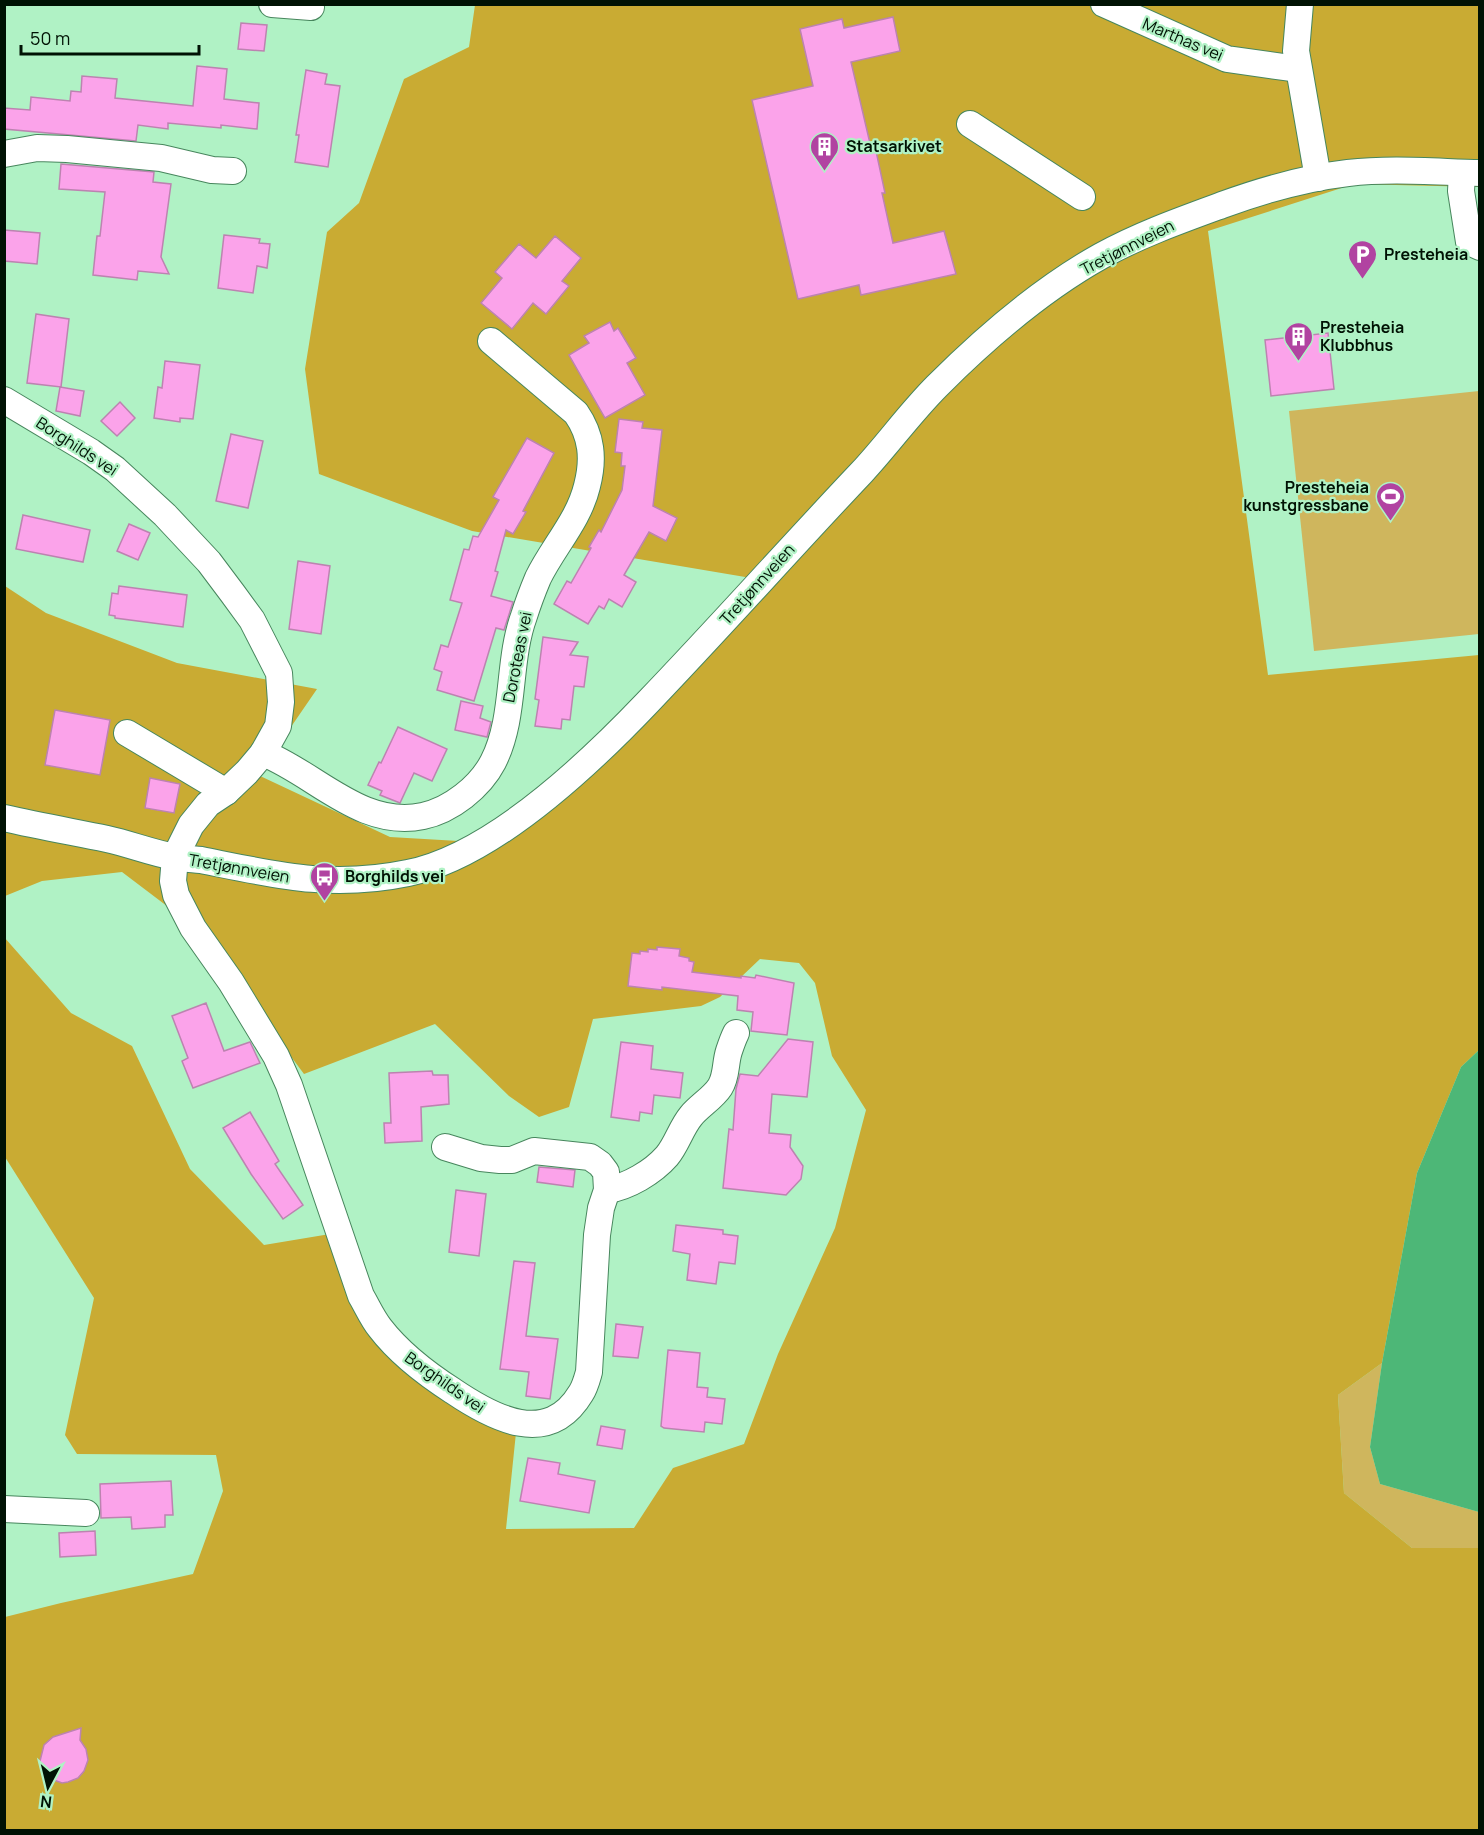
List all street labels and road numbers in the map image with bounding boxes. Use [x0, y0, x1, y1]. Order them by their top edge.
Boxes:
street label: Marthas vei [1139, 12, 1227, 66]
street label: Tretjønnveien [1077, 214, 1177, 280]
street label: Borghilds vei [32, 411, 122, 481]
street label: Tretjønnveien [715, 539, 799, 629]
street label: Doroteas vei [497, 610, 537, 704]
street label: Tretjønnveien [187, 848, 291, 888]
street label: Borghilds vei [401, 1346, 489, 1418]

